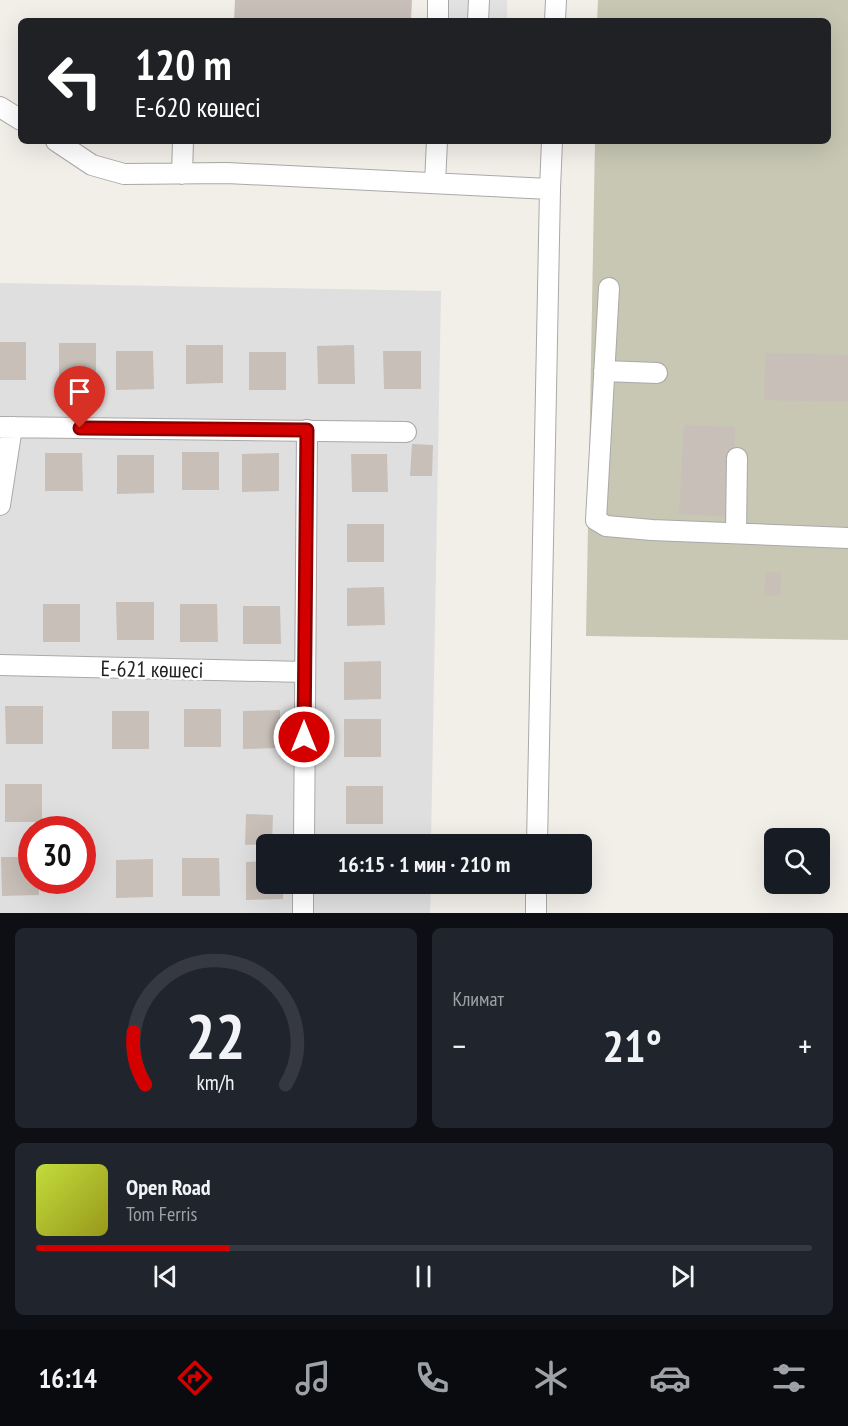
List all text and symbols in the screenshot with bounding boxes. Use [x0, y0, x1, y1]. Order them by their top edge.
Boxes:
text: 120 m [135, 37, 232, 92]
icon: left [36, 42, 114, 120]
text: Е-620 көшесі [135, 90, 261, 124]
pin [54, 366, 105, 428]
icon: arrive [63, 375, 96, 408]
street label: Е-621 көшесі [100, 654, 204, 684]
position arrow [272, 705, 336, 769]
speed limit sign: 30 [18, 816, 96, 894]
map controls [764, 828, 830, 894]
button: search [764, 828, 830, 894]
text: 16:15 · 1 мин · 210 m [338, 850, 510, 878]
text: Климат [453, 986, 504, 1012]
text: 22 [186, 995, 246, 1076]
text: 21° [603, 1016, 662, 1074]
text: − [453, 1024, 466, 1067]
text: + [798, 1024, 812, 1067]
text: km/h [197, 1068, 235, 1096]
text: Open Road [126, 1173, 211, 1201]
text: Tom Ferris [126, 1201, 197, 1227]
icon: previous [149, 1260, 182, 1293]
icon: pause [407, 1260, 440, 1293]
icon: next [666, 1260, 699, 1293]
icon: directions [174, 1357, 216, 1399]
icon: music [292, 1357, 334, 1399]
icon: phone [411, 1357, 453, 1399]
icon: climate [530, 1357, 572, 1399]
icon: car [649, 1357, 691, 1399]
icon: filters [768, 1357, 810, 1399]
text: 16:14 [38, 1361, 97, 1395]

